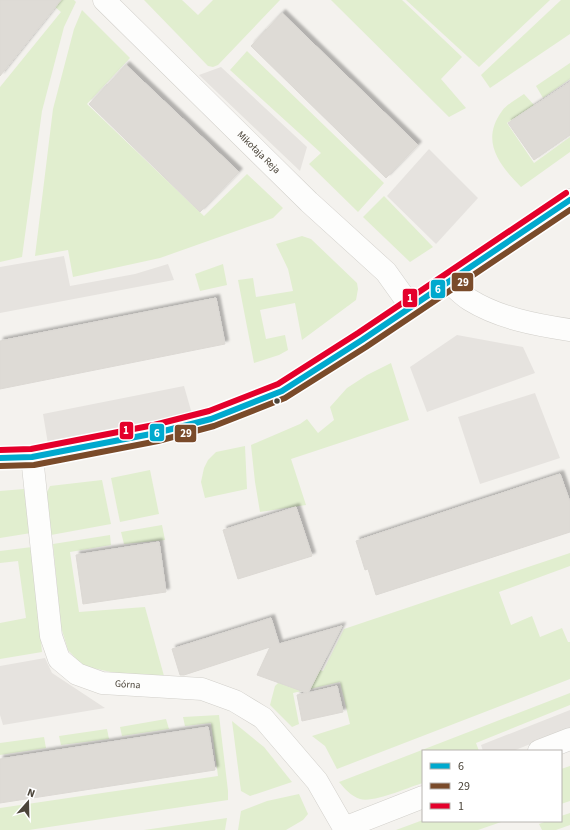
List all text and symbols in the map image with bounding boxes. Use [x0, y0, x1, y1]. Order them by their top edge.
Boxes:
street label: Mikołaja Reja [234, 128, 283, 177]
line badge: 29 [451, 272, 474, 292]
text: 29 [457, 275, 469, 290]
line badge: 6 [430, 279, 446, 299]
text: 6 [435, 282, 441, 297]
line badge: 1 [402, 288, 418, 308]
text: 1 [407, 291, 413, 306]
unlabelled marker [272, 396, 282, 406]
line badge: 1 [119, 421, 134, 440]
text: 1 [123, 423, 129, 438]
line badge: 6 [149, 423, 165, 442]
line badge: 29 [174, 424, 197, 443]
text: 6 [154, 426, 160, 441]
text: 29 [180, 426, 192, 441]
street label: Górna [114, 677, 141, 692]
legend [422, 750, 562, 822]
text: 6 [458, 758, 464, 775]
text: 29 [458, 778, 470, 795]
north arrow [8, 782, 48, 822]
text: N [25, 785, 37, 801]
text: 1 [458, 798, 464, 815]

